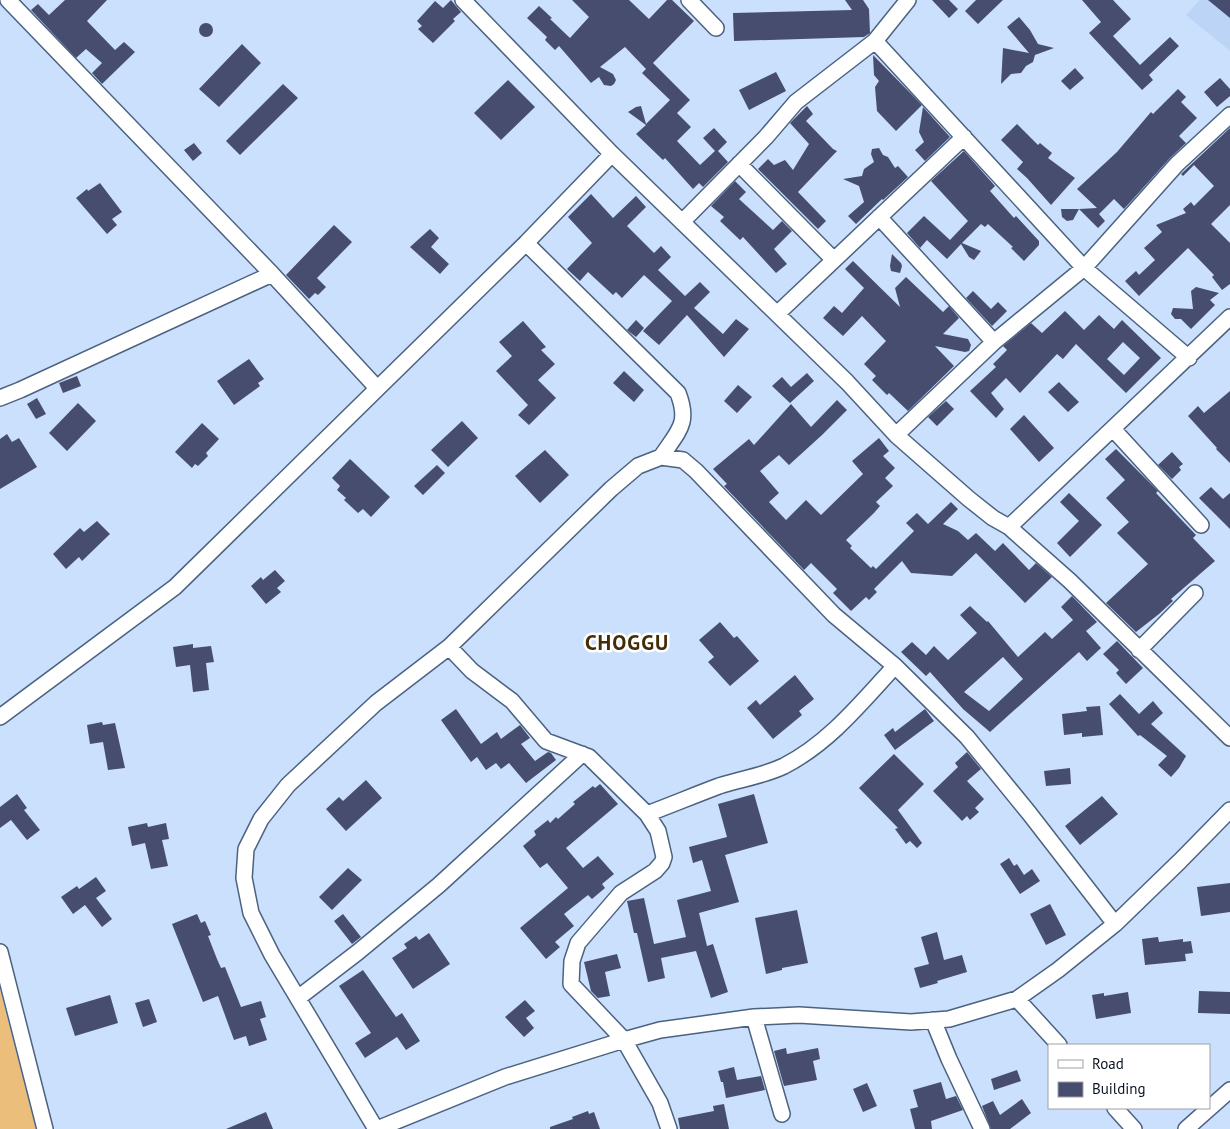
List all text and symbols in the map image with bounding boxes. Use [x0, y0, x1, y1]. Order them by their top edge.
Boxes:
district label: CHOGGU [585, 629, 669, 656]
legend [1048, 1044, 1210, 1109]
text: Road [1092, 1054, 1124, 1073]
text: Building [1092, 1079, 1146, 1098]

